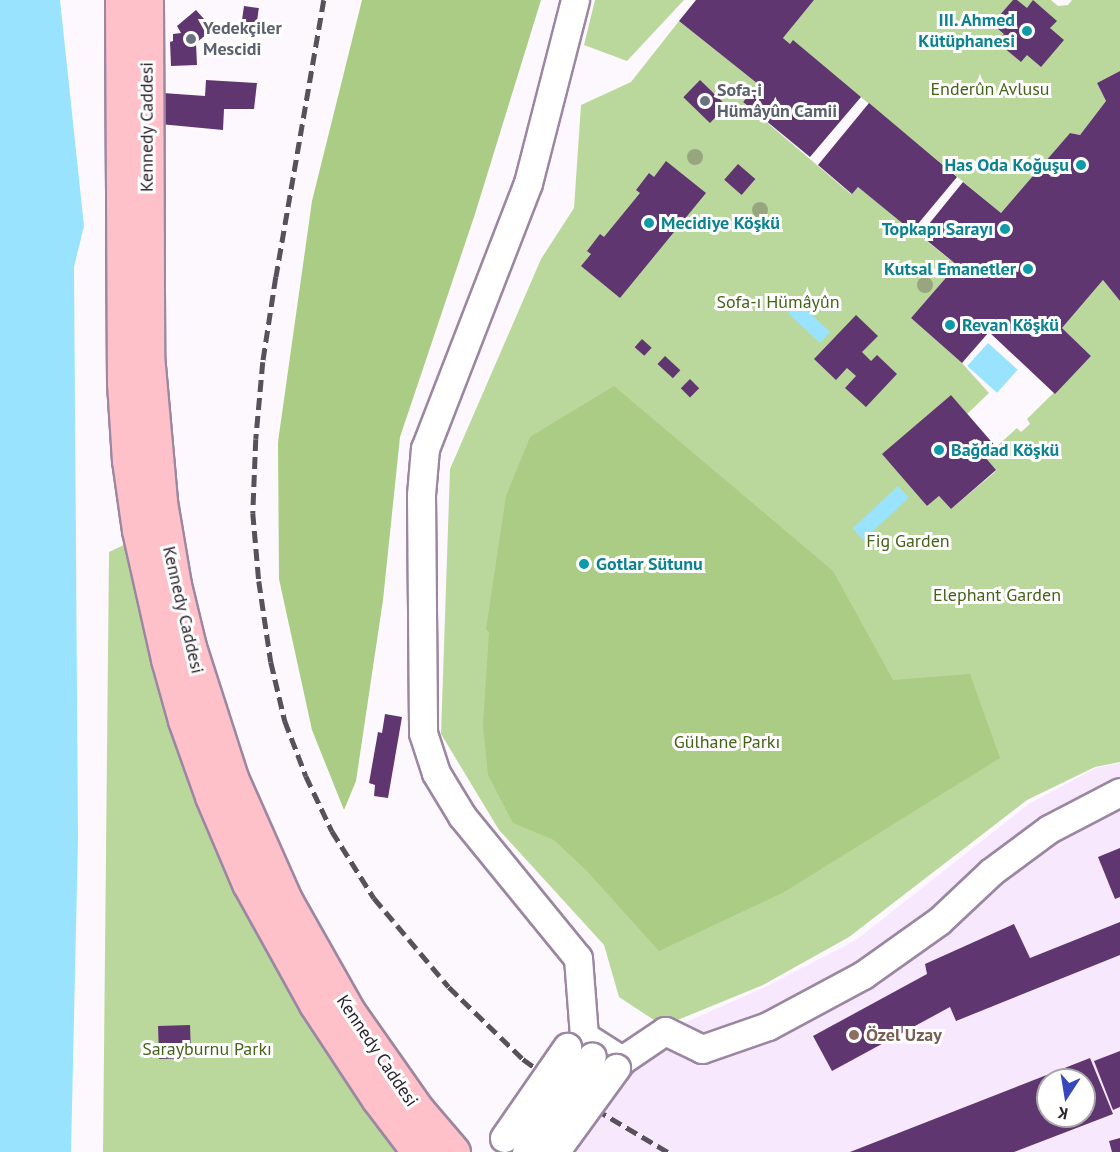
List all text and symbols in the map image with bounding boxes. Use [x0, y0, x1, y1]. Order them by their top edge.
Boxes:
place label: III. Ahmed Kütüphanesi [918, 10, 1015, 52]
place label: Yedekçiler Mescidi [203, 18, 282, 60]
marker: III. Ahmed Kütüphanesi [1020, 24, 1034, 38]
marker: Yedekçiler Mescidi [184, 32, 198, 46]
street label: Kennedy Caddesi [136, 62, 158, 192]
park label: Enderûn Avlusu [930, 78, 1050, 100]
place label: Sofa-i Hümâyûn Camii [717, 80, 837, 122]
marker: Sofa-i Hümâyûn Camii [698, 94, 712, 108]
place label: Has Oda Koğuşu [944, 154, 1069, 176]
marker: Has Oda Koğuşu [1074, 158, 1088, 172]
place label: Mecidiye Köşkü [661, 212, 780, 234]
marker: Mecidiye Köşkü [642, 216, 656, 230]
place label: Topkapı Sarayı [882, 218, 993, 240]
marker: Topkapı Sarayı [998, 222, 1012, 236]
place label: Kutsal Emanetler [884, 258, 1016, 280]
marker: Kutsal Emanetler [1021, 262, 1035, 276]
park label: Sofa-ı Hümâyûn [716, 291, 840, 313]
place label: Revan Köşkü [962, 314, 1059, 336]
marker: Revan Köşkü [943, 318, 957, 332]
place label: Bağdad Köşkü [951, 439, 1059, 461]
marker: Bağdad Köşkü [932, 443, 946, 457]
park label: Fig Garden [866, 530, 950, 552]
street label: Kennedy Caddesi [158, 544, 208, 676]
place label: Gotlar Sütunu [596, 553, 703, 575]
marker: Gotlar Sütunu [577, 557, 591, 571]
park label: Elephant Garden [933, 584, 1061, 606]
park label: Gülhane Parkı [674, 731, 780, 753]
street label: Kennedy Caddesi [331, 991, 423, 1111]
place label: Özel Uzay [866, 1024, 942, 1046]
marker: Özel Uzay [847, 1028, 861, 1042]
park label: Sarayburnu Parkı [142, 1038, 272, 1060]
north arrow [1036, 1068, 1096, 1128]
text: K [1056, 1103, 1070, 1124]

